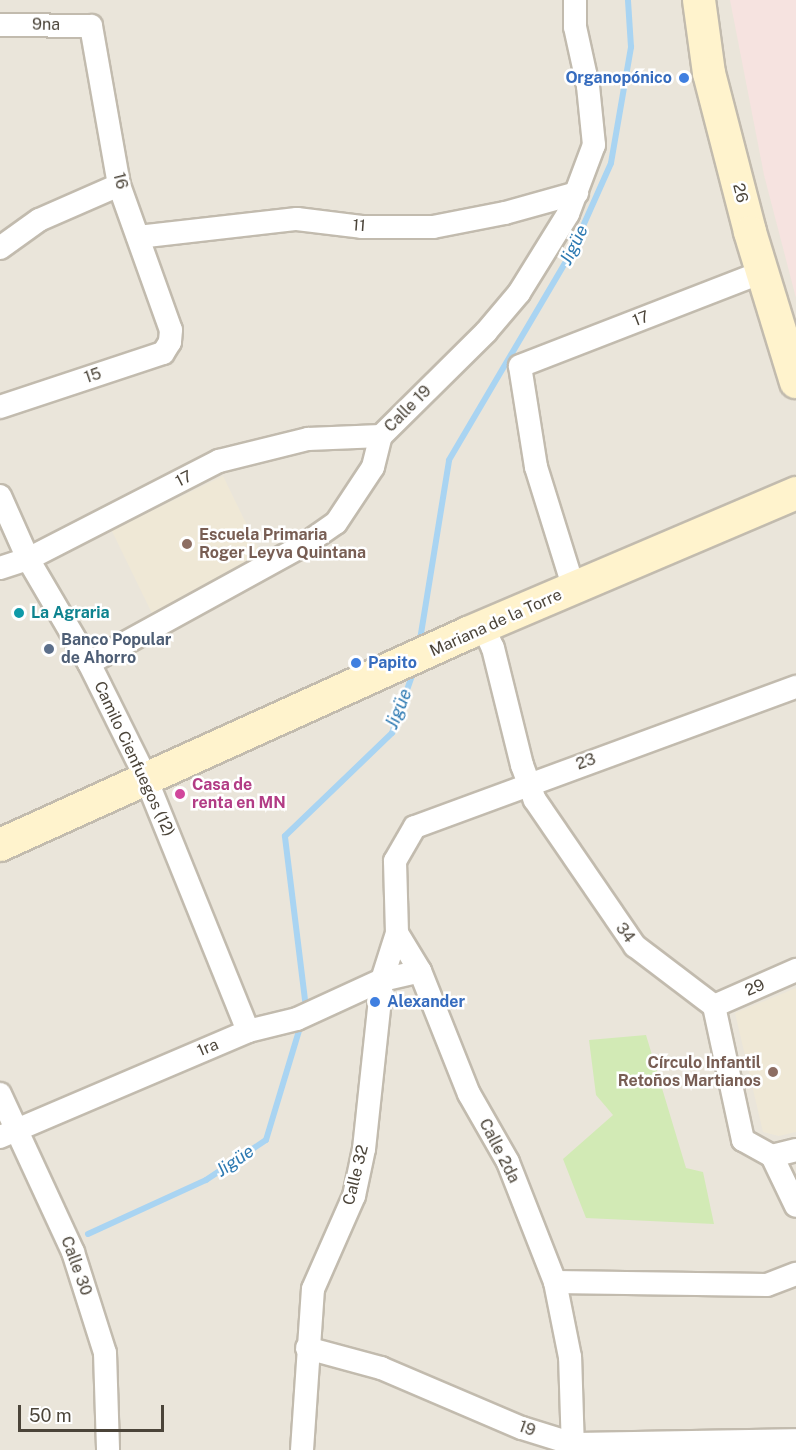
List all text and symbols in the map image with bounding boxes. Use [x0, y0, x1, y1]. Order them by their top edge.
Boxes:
street label: 9na [32, 15, 60, 35]
place label: Organopónico [565, 68, 672, 88]
marker: Organopónico [677, 71, 691, 85]
street label: 16 [109, 171, 131, 191]
street label: 26 [728, 181, 752, 205]
street label: 11 [352, 216, 366, 236]
water label: Jigüe [555, 222, 593, 268]
street label: 17 [630, 307, 652, 331]
street label: 15 [82, 364, 104, 388]
street label: Calle 19 [381, 382, 435, 436]
street label: 17 [172, 467, 196, 491]
place label: Escuela Primaria Roger Leyva Quintana [199, 525, 366, 563]
marker: Escuela Primaria Roger Leyva Quintana [180, 537, 194, 551]
street label: Mariana de la Torre [427, 585, 565, 661]
place label: La Agraria [31, 603, 110, 623]
marker: La Agraria [12, 606, 26, 620]
place label: Banco Popular de Ahorro [61, 630, 171, 668]
marker: Banco Popular de Ahorro [42, 642, 56, 656]
place label: Papito [368, 653, 417, 673]
marker: Papito [349, 656, 363, 670]
street label: Camilo Cienfuegos (12) [90, 678, 178, 840]
water label: Jigüe [381, 686, 417, 732]
street label: 23 [574, 750, 598, 774]
place label: Casa de renta en MN [192, 775, 286, 813]
marker: Casa de renta en MN [173, 787, 187, 801]
street label: 34 [611, 919, 639, 947]
street label: 29 [742, 975, 768, 1001]
place label: Alexander [387, 992, 465, 1012]
marker: Alexander [368, 995, 382, 1009]
street label: 1ra [194, 1035, 222, 1061]
place label: Círculo Infantil Retoños Martianos [618, 1053, 761, 1091]
marker: Círculo Infantil Retoños Martianos [766, 1065, 780, 1079]
street label: Calle 2da [475, 1116, 523, 1186]
water label: Jigüe [212, 1140, 258, 1182]
street label: Calle 32 [339, 1143, 373, 1207]
street label: Calle 30 [56, 1234, 96, 1298]
scale bar [21, 1393, 166, 1431]
text: 50 m [29, 1405, 72, 1426]
street label: 19 [516, 1417, 538, 1441]

